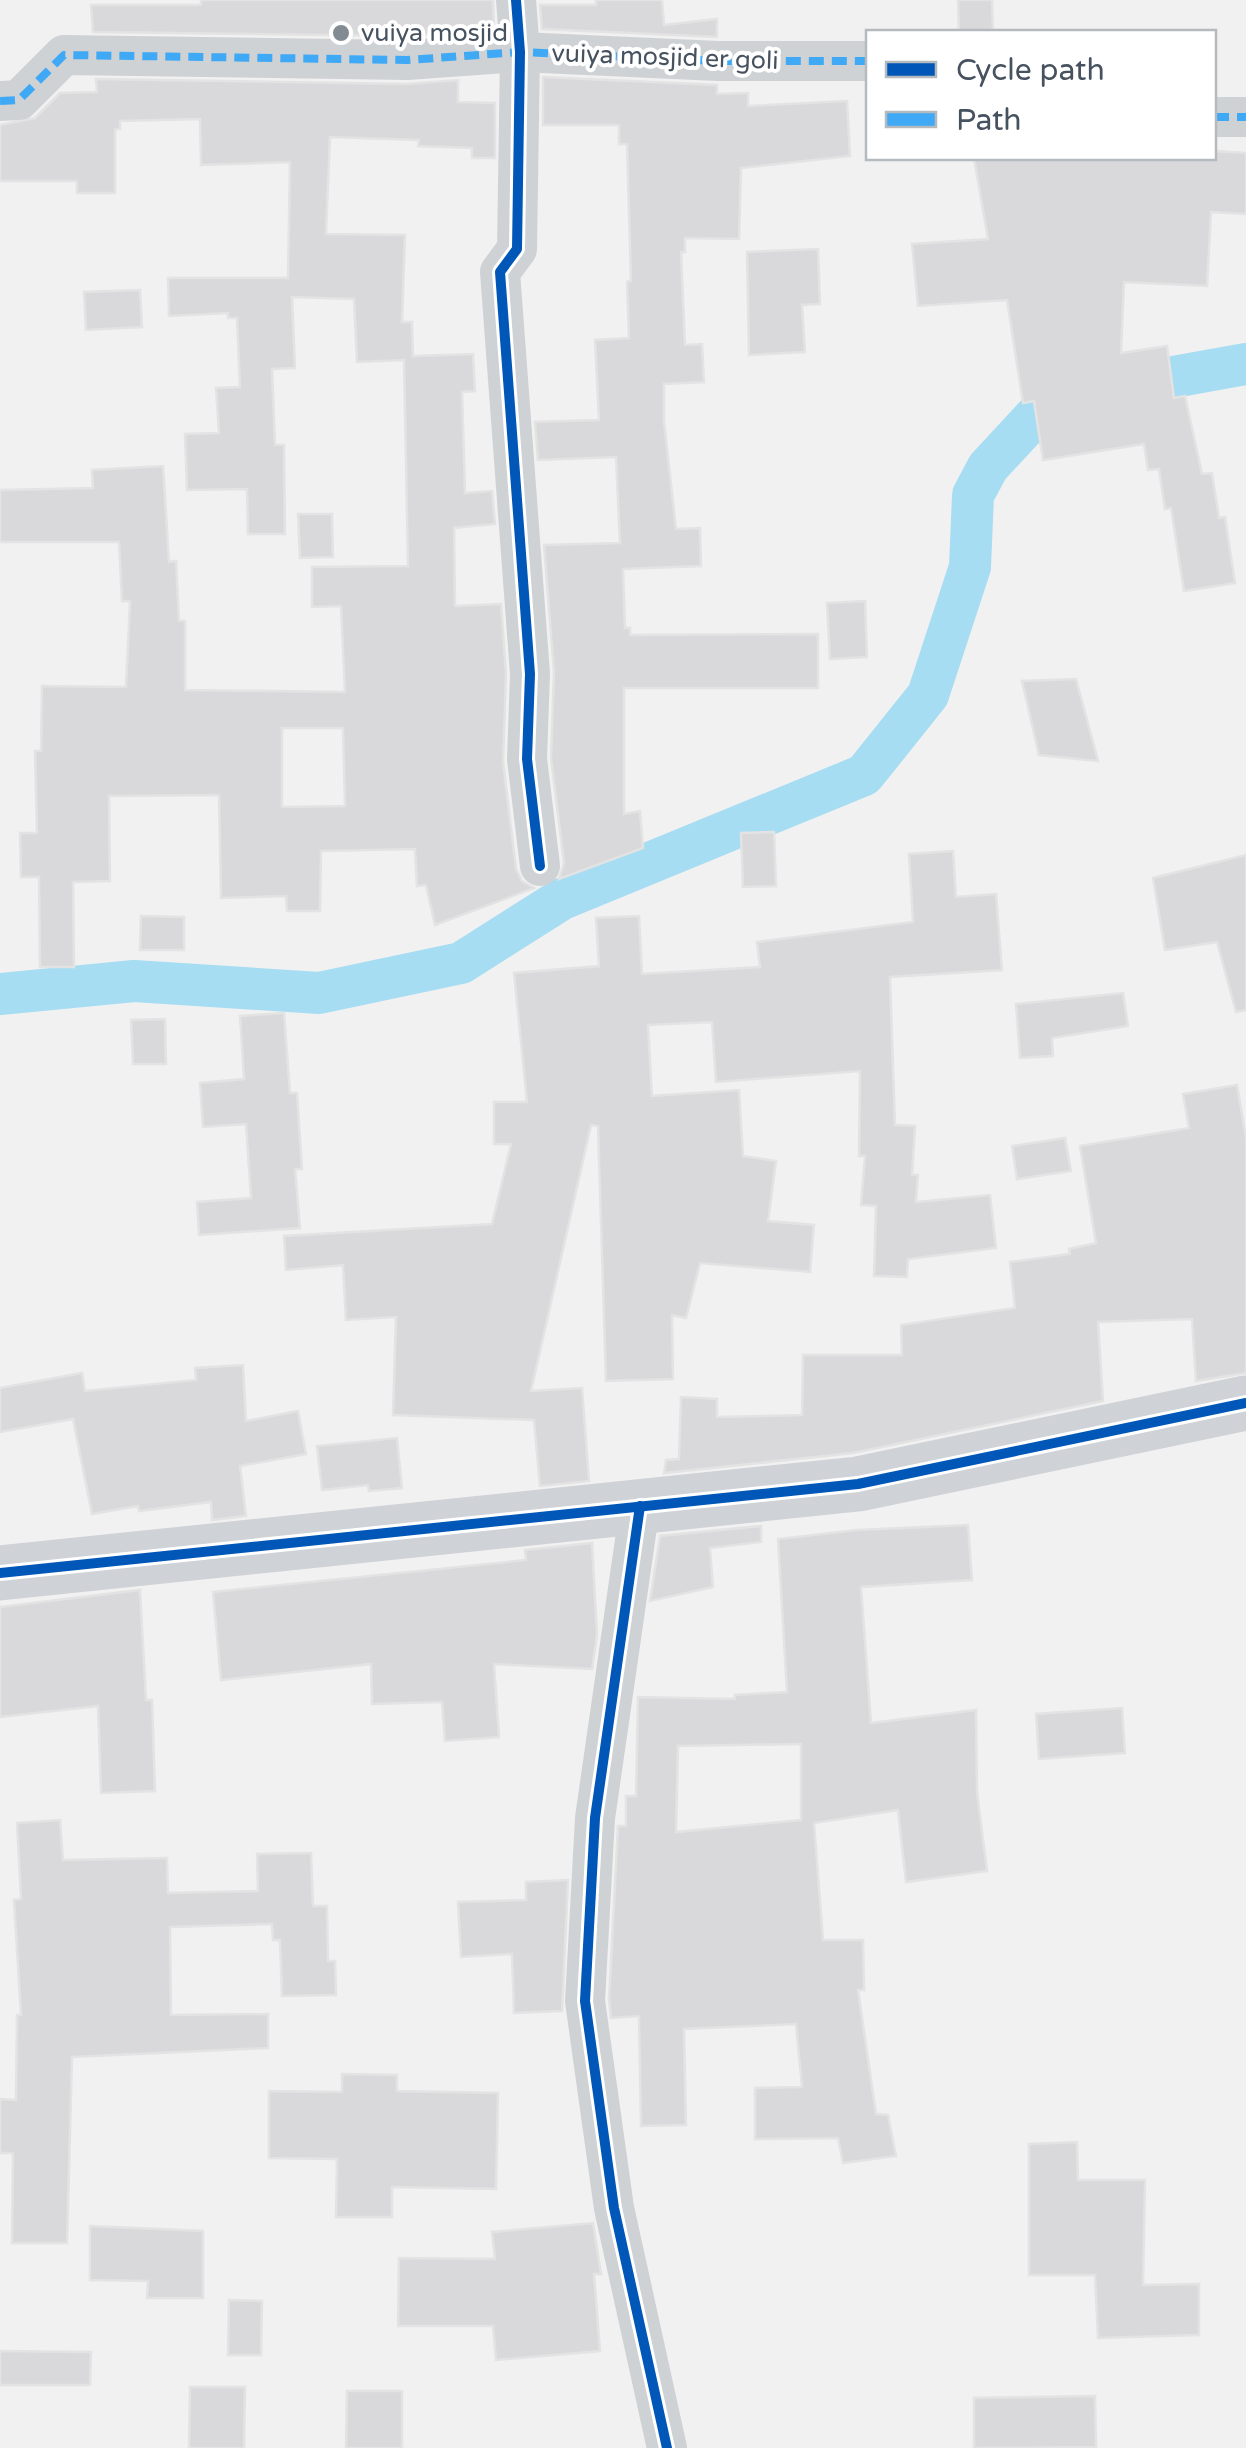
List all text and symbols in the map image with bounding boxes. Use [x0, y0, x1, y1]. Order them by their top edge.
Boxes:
place label: vuiya mosjid [361, 18, 508, 48]
marker: vuiya mosjid [330, 22, 352, 44]
legend [866, 30, 1216, 160]
street label: vuiya mosjid er goli [551, 38, 779, 76]
text: Cycle path [956, 52, 1105, 89]
text: Path [956, 102, 1022, 139]

